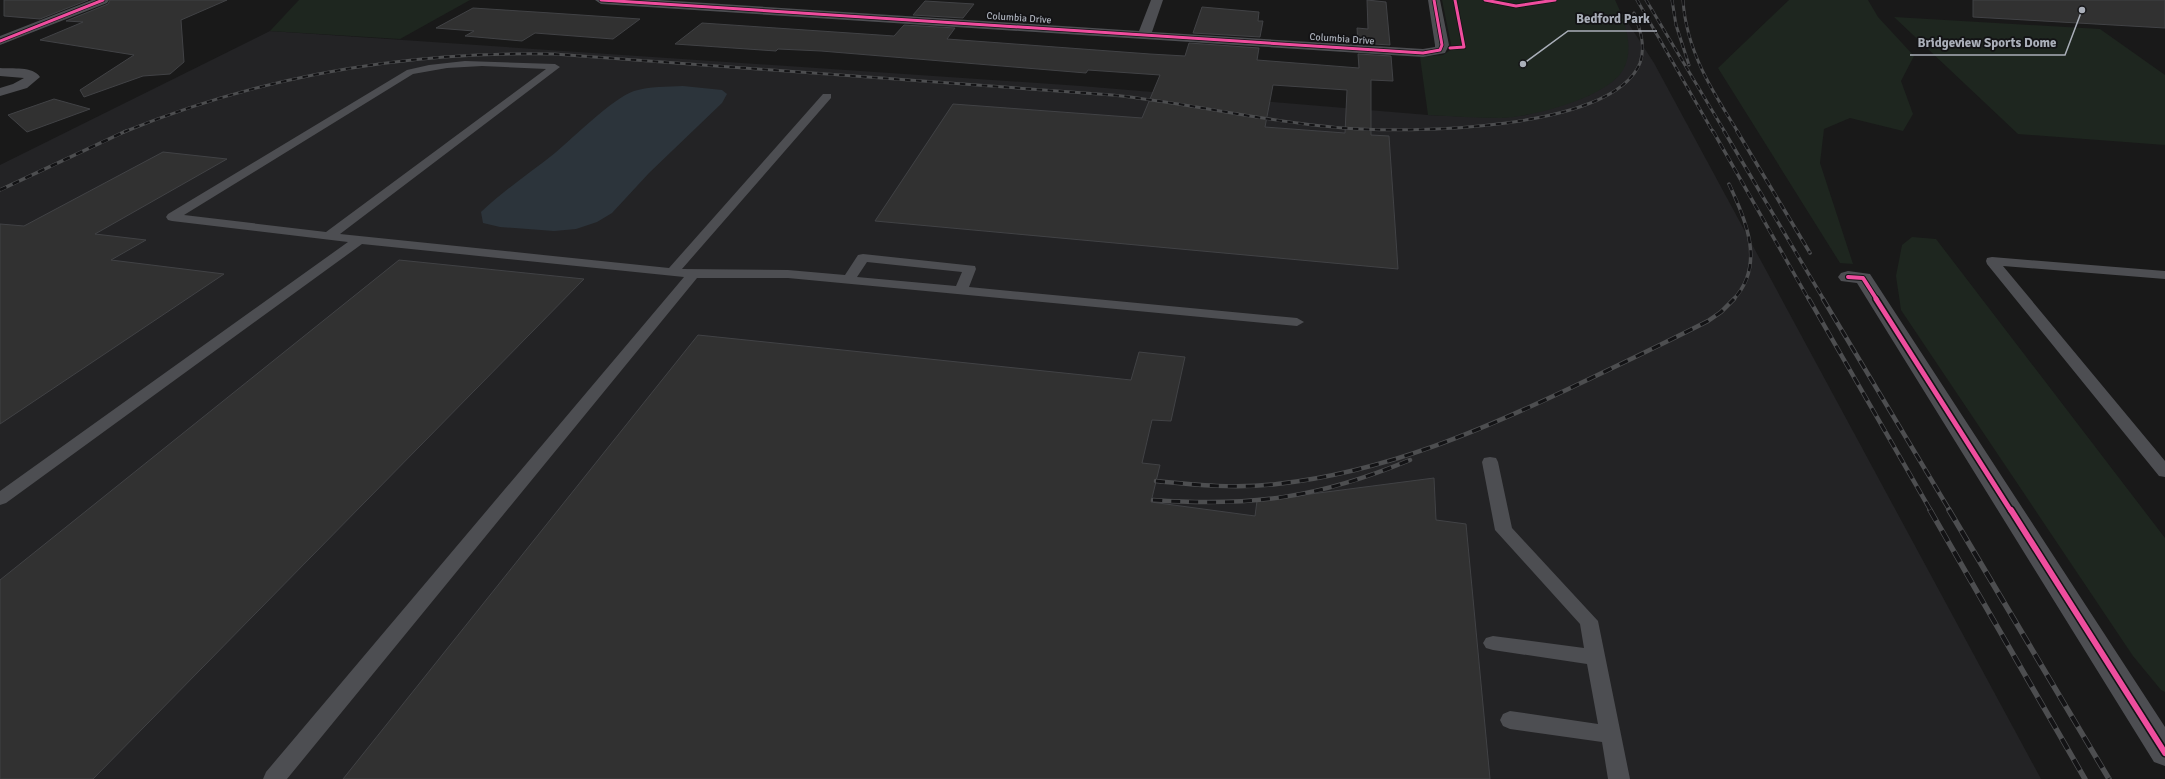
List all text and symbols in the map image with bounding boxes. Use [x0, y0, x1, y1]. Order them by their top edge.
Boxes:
callout: Bedford Park [1568, 6, 1657, 31]
street label: Columbia Drive [986, 10, 1052, 26]
text: Bedford Park [1576, 11, 1650, 27]
callout: Bridgeview Sports Dome [1910, 30, 2065, 55]
street label: Columbia Drive [1309, 31, 1375, 47]
text: Bridgeview Sports Dome [1918, 35, 2057, 51]

